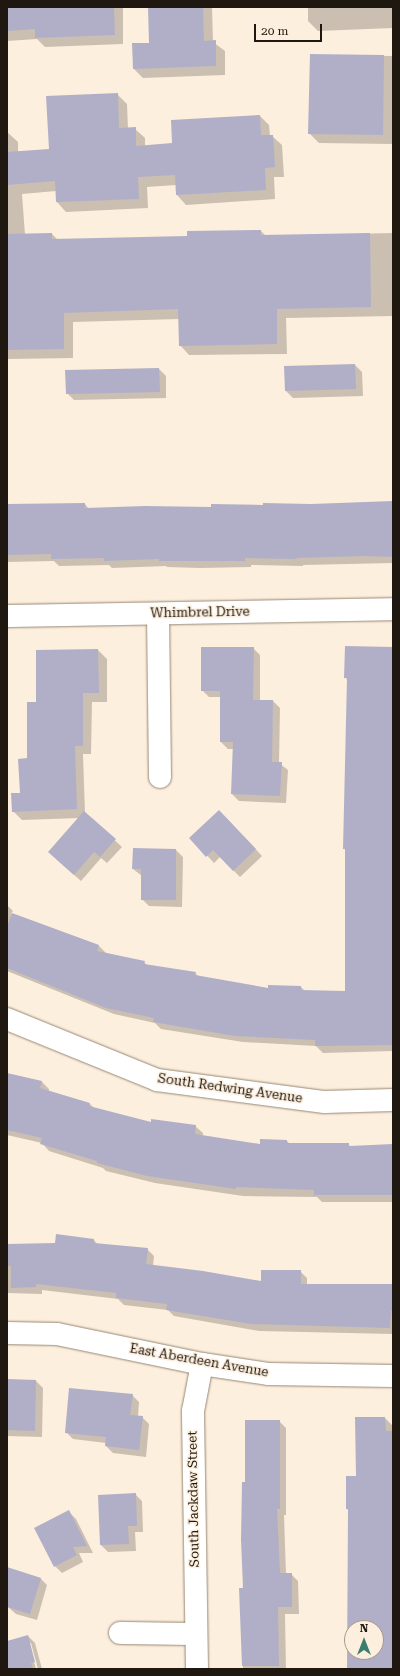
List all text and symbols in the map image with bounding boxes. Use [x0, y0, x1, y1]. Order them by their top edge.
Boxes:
scale bar [256, 16, 324, 42]
text: 20 m [261, 24, 288, 38]
street label: Whimbrel Drive [150, 604, 250, 622]
street label: South Redwing Avenue [157, 1071, 303, 1107]
street label: East Aberdeen Avenue [128, 1341, 270, 1381]
street label: South Jackdaw Street [185, 1431, 203, 1567]
north arrow [344, 1620, 384, 1660]
text: N [360, 1622, 368, 1635]

